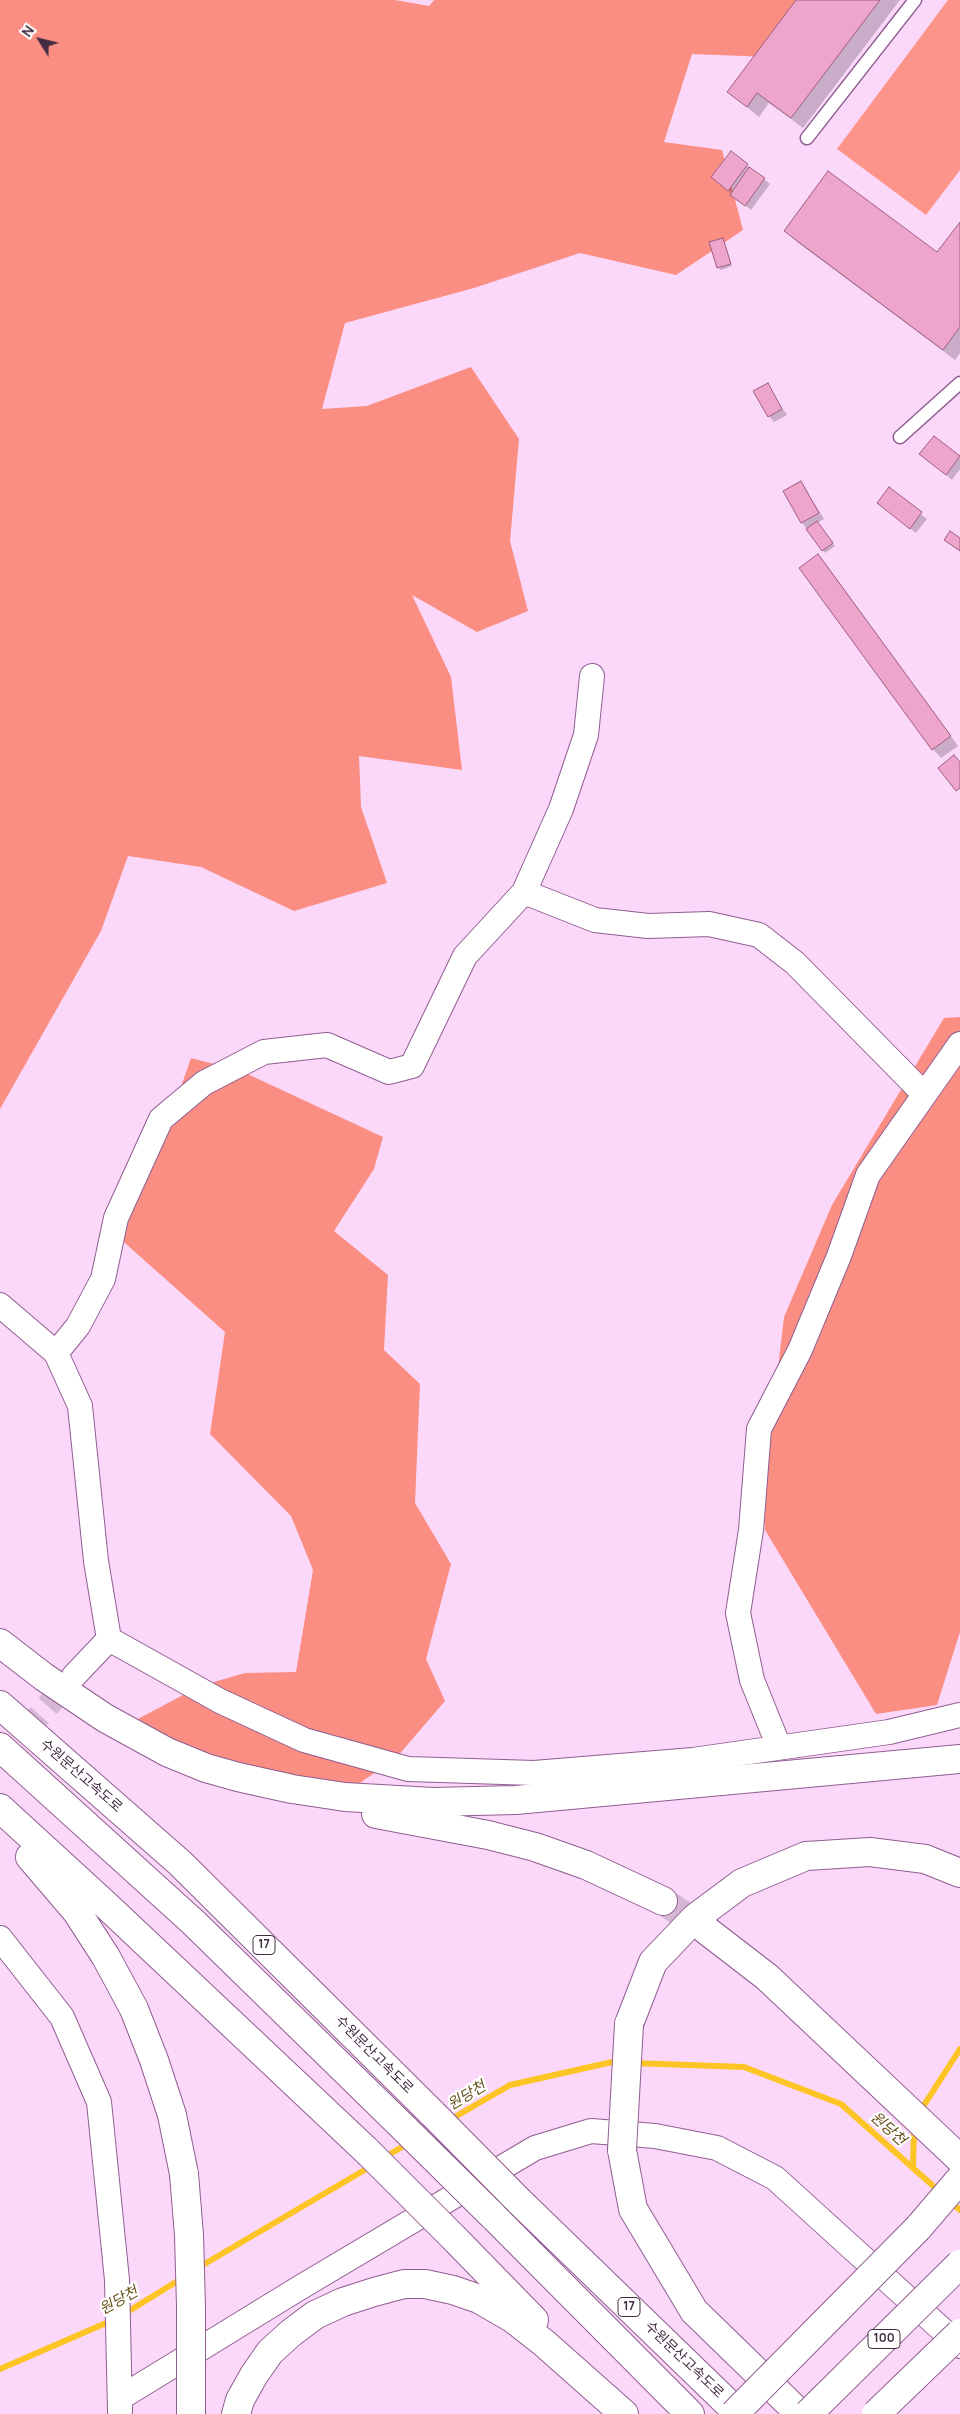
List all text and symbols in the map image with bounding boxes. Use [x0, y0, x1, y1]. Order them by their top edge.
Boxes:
north arrow [15, 15, 65, 65]
text: N [17, 21, 38, 41]
street label: 수원문산고속도로 [37, 1736, 125, 1816]
road number: 17 [253, 1936, 275, 1954]
street label: 수원문산고속도로 [332, 2013, 416, 2097]
water label: 원당천 [445, 2078, 489, 2114]
water label: 원당천 [867, 2108, 909, 2150]
water label: 원당천 [97, 2283, 141, 2319]
road number: 17 [618, 2298, 640, 2316]
street label: 수원문산고속도로 [641, 2318, 727, 2402]
road number: 100 [868, 2330, 900, 2348]

